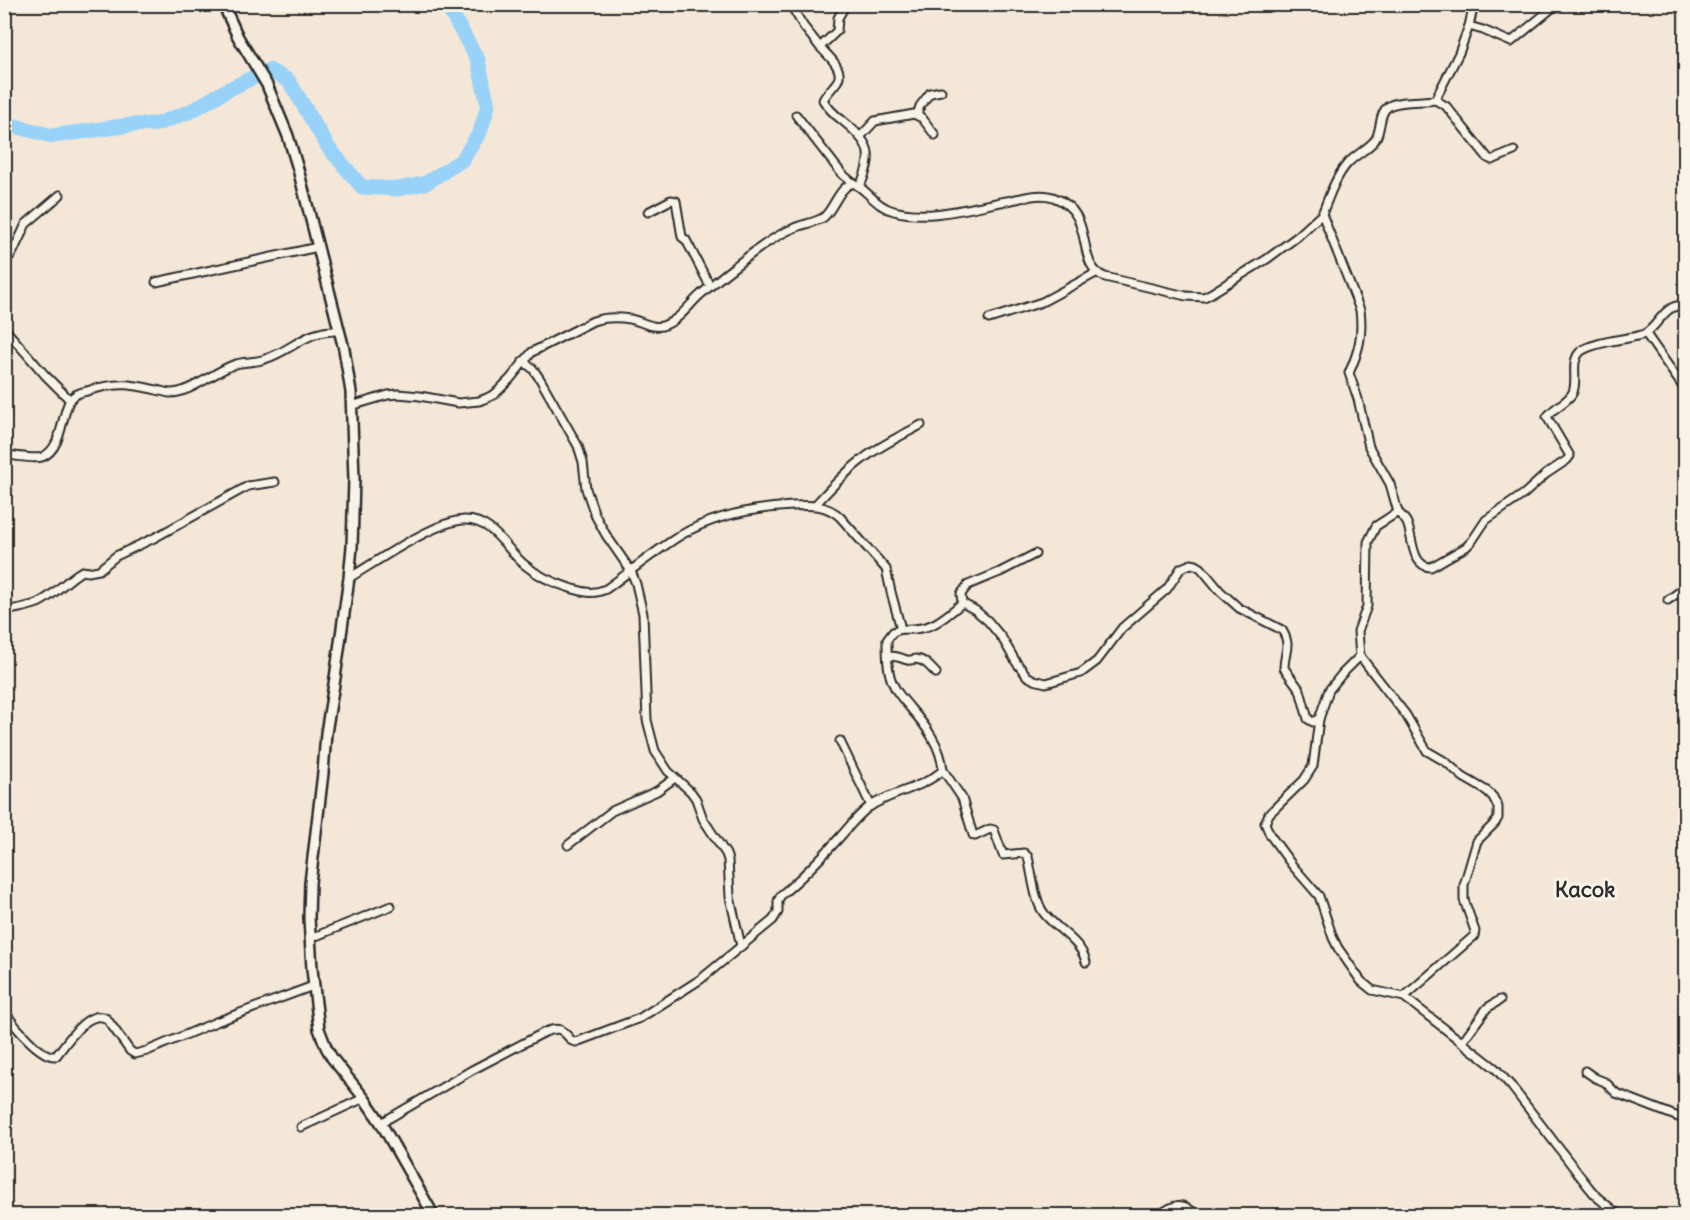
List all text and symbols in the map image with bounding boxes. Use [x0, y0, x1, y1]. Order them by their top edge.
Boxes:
district label: Kacok [1555, 875, 1615, 903]

